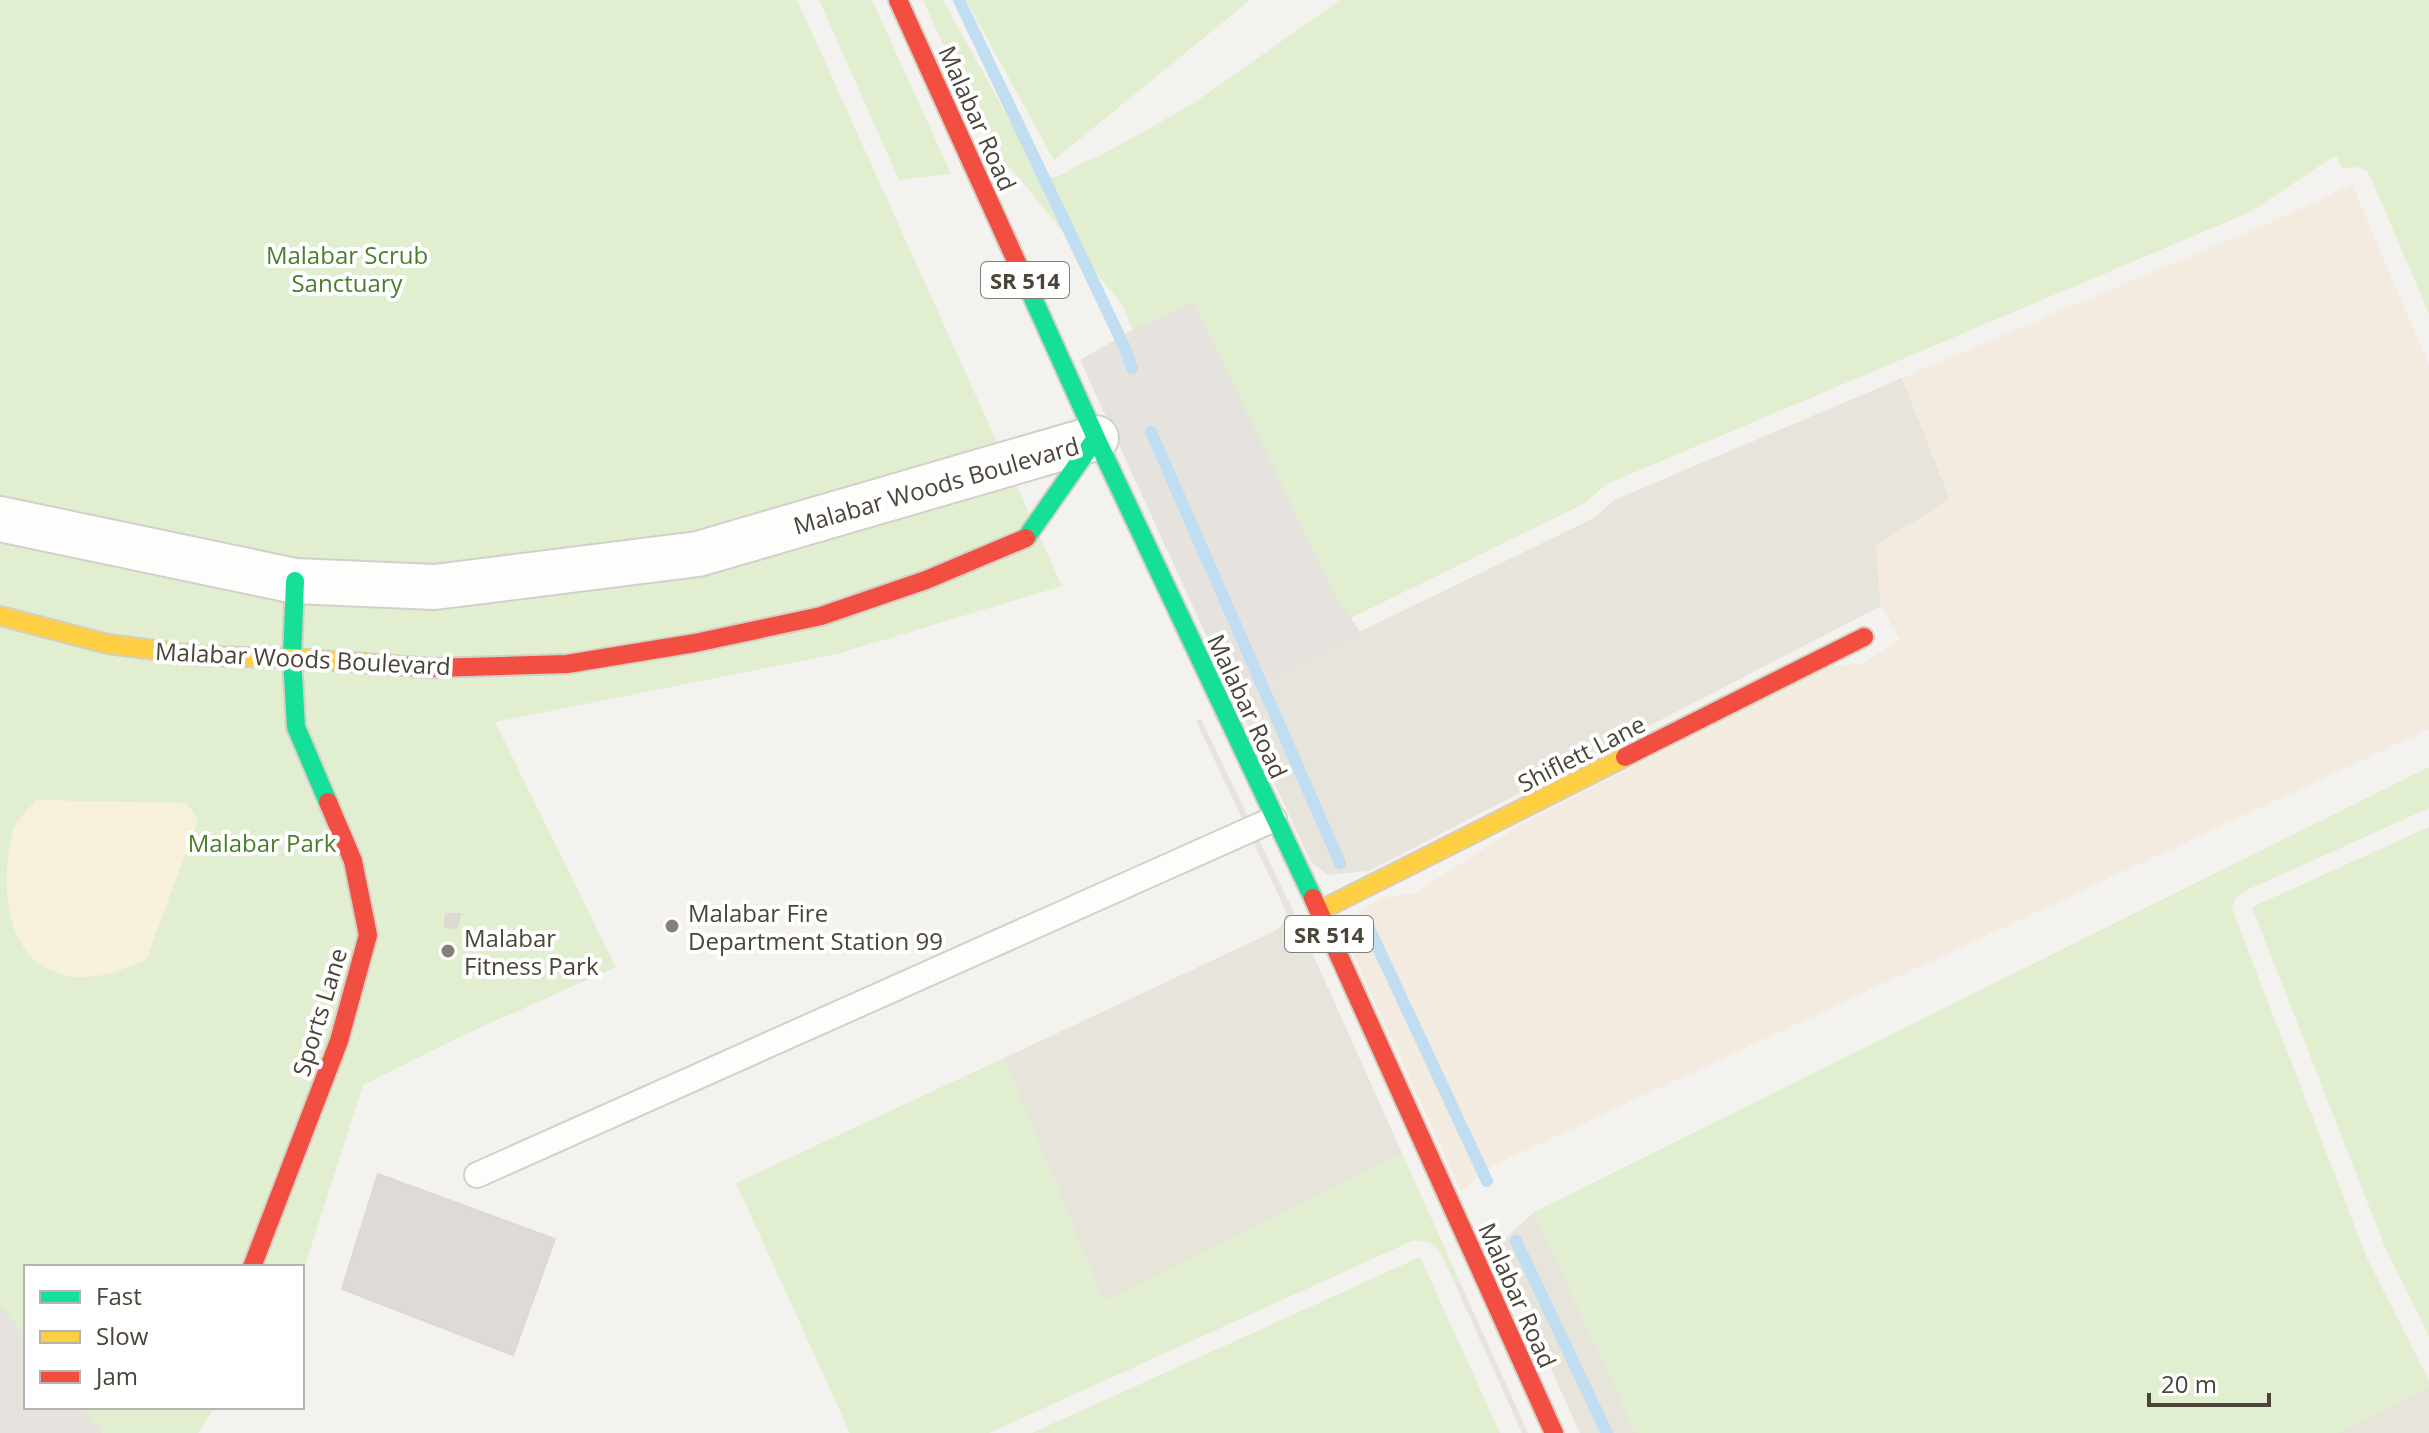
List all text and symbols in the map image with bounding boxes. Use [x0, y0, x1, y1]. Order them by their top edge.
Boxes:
street label: Malabar Road [931, 40, 1025, 196]
park label: Malabar Scrub Sanctuary [266, 238, 428, 299]
road number: SR 514 [981, 262, 1069, 298]
street label: Malabar Woods Boulevard [789, 428, 1083, 542]
street label: Malabar Road [1200, 628, 1296, 784]
street label: Malabar Woods Boulevard [154, 634, 452, 682]
street label: Shiflett Lane [1512, 707, 1650, 799]
park label: Malabar Park [188, 826, 337, 859]
place label: Malabar Fire Department Station 99 [688, 896, 943, 957]
road number: SR 514 [1285, 916, 1373, 952]
marker: Malabar Fire Department Station 99 [663, 917, 681, 935]
place label: Malabar Fitness Park [464, 921, 599, 982]
marker: Malabar Fitness Park [439, 942, 457, 960]
street label: Sports Lane [284, 944, 354, 1080]
street label: Malabar Road [1471, 1217, 1565, 1373]
legend [24, 1265, 304, 1409]
text: Fast [96, 1279, 142, 1312]
text: Slow [96, 1319, 149, 1352]
scale bar [2149, 1357, 2269, 1407]
text: Jam [94, 1359, 138, 1392]
text: 20 m [2161, 1367, 2217, 1400]

